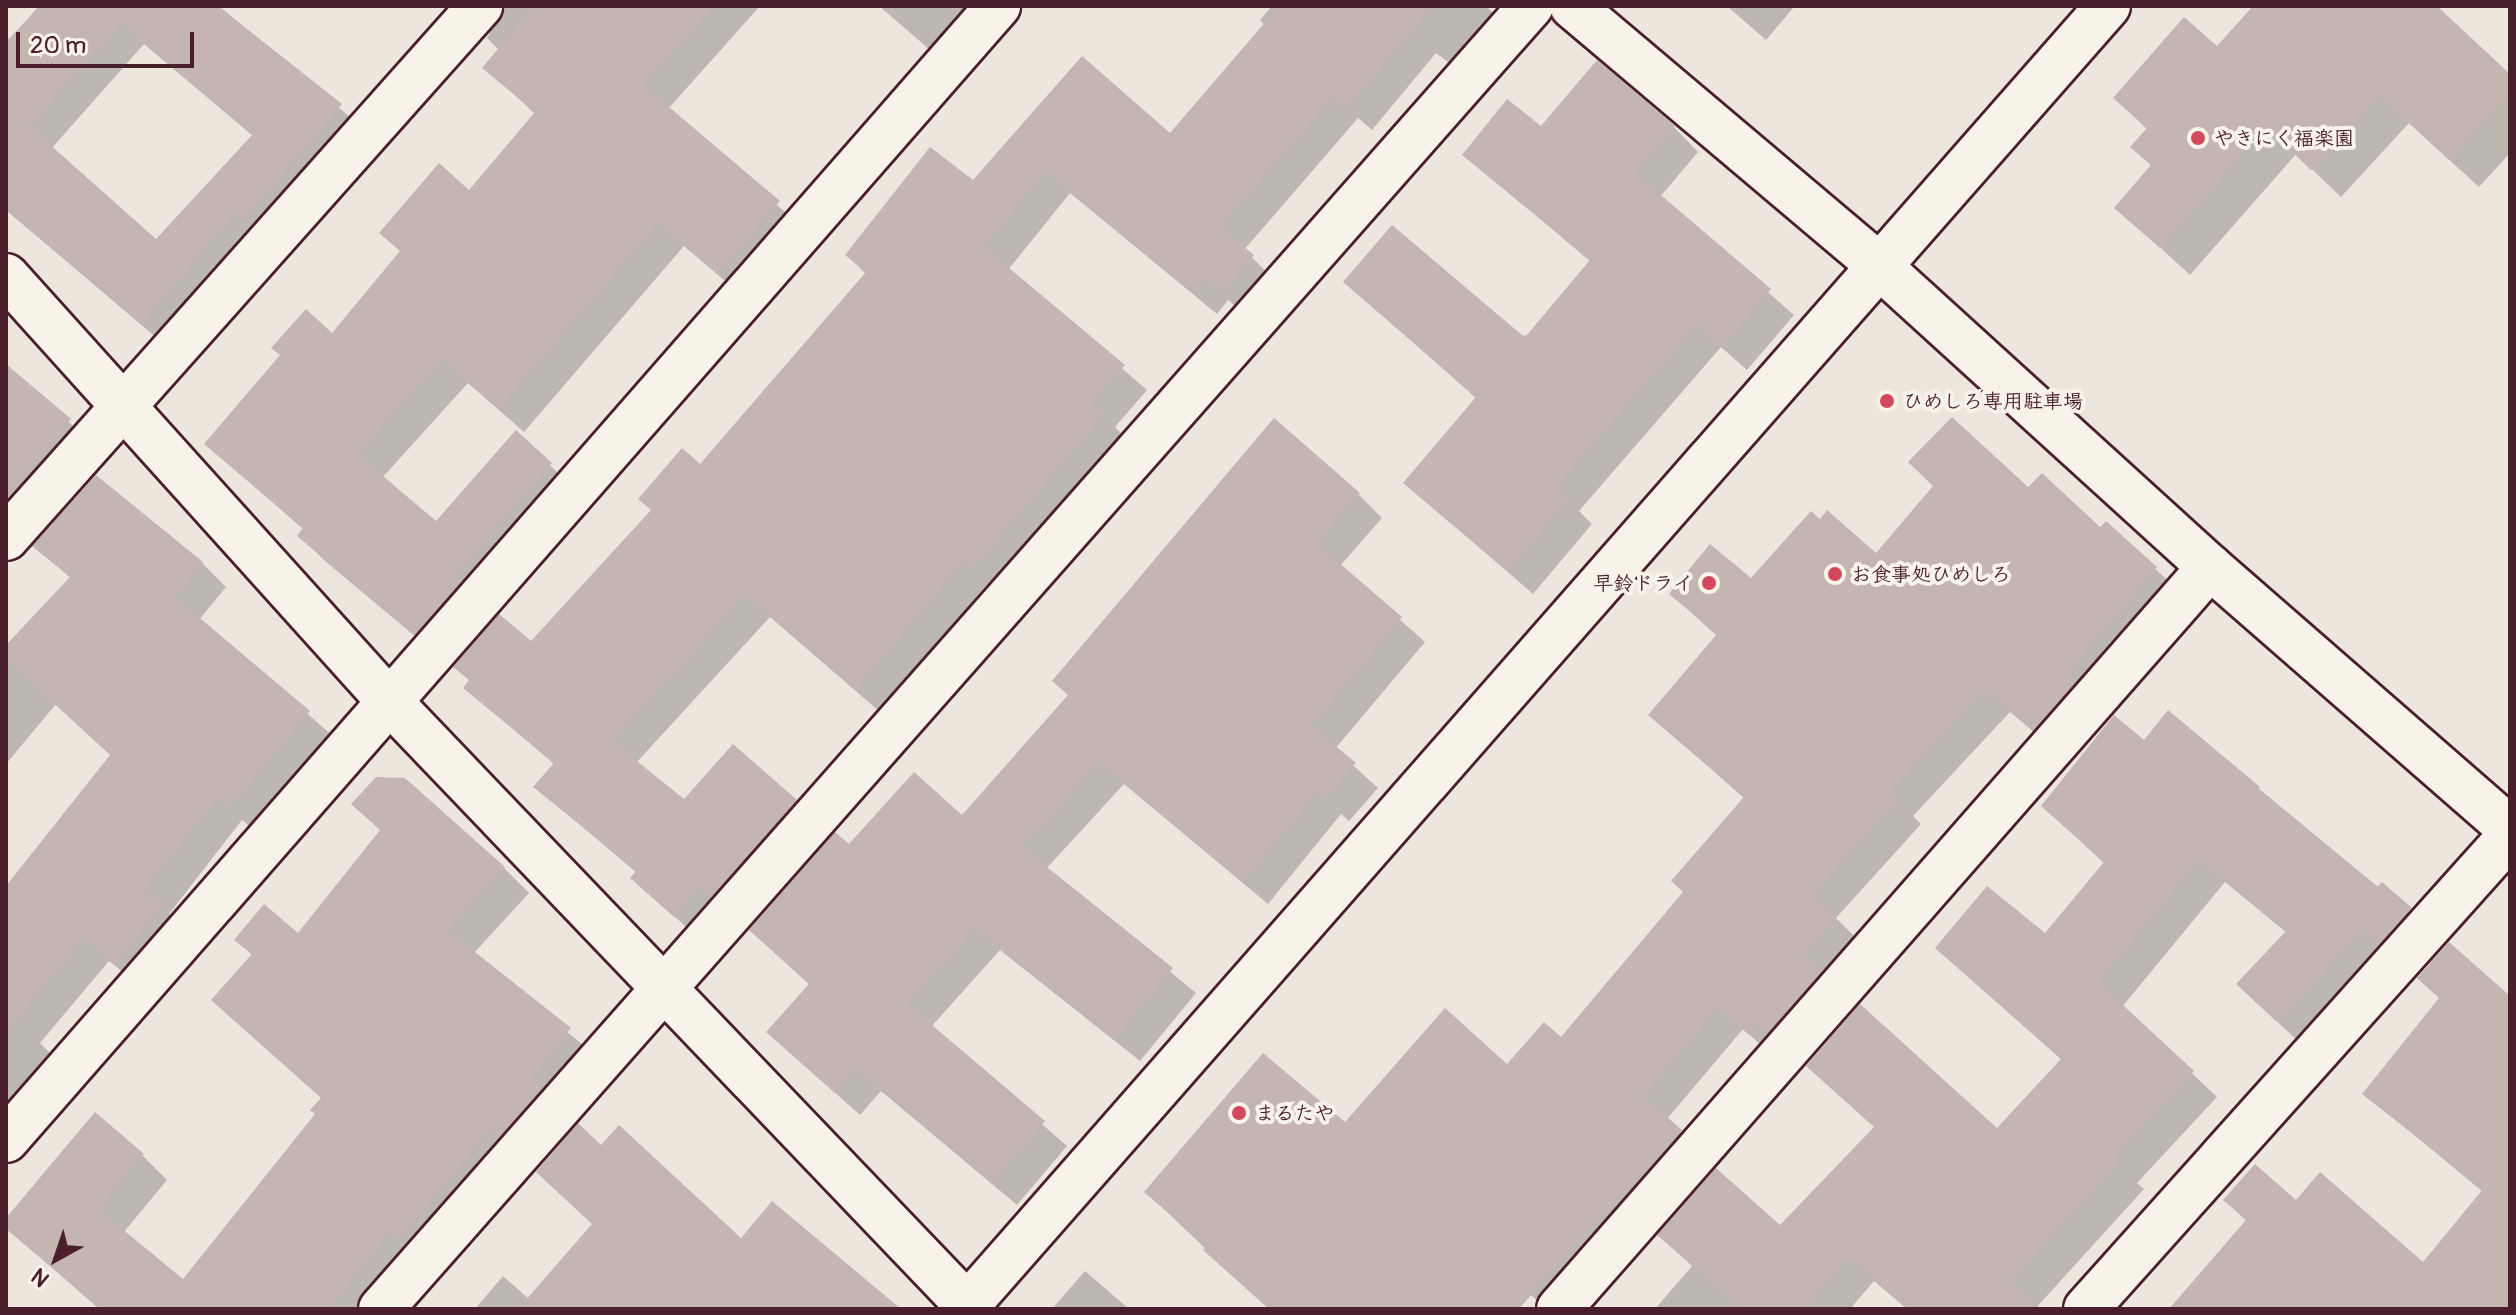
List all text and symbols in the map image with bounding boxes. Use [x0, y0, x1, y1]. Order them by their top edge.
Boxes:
scale bar [20, 16, 198, 66]
text: 20 m [30, 31, 86, 60]
place label: やきにく福楽園 [2214, 126, 2354, 150]
marker: やきにく福楽園 [2189, 129, 2207, 147]
place label: ひめしろ専用駐車場 [1903, 389, 2083, 413]
marker: ひめしろ専用駐車場 [1878, 392, 1896, 410]
place label: お食事処ひめしろ [1851, 562, 2011, 586]
marker: お食事処ひめしろ [1826, 565, 1844, 583]
place label: 早鈴ドライ [1593, 571, 1693, 595]
marker: 早鈴ドライ [1700, 574, 1718, 592]
place label: まるたや [1255, 1101, 1335, 1125]
marker: まるたや [1230, 1104, 1248, 1122]
north arrow [16, 1219, 96, 1299]
text: N [26, 1262, 55, 1293]

